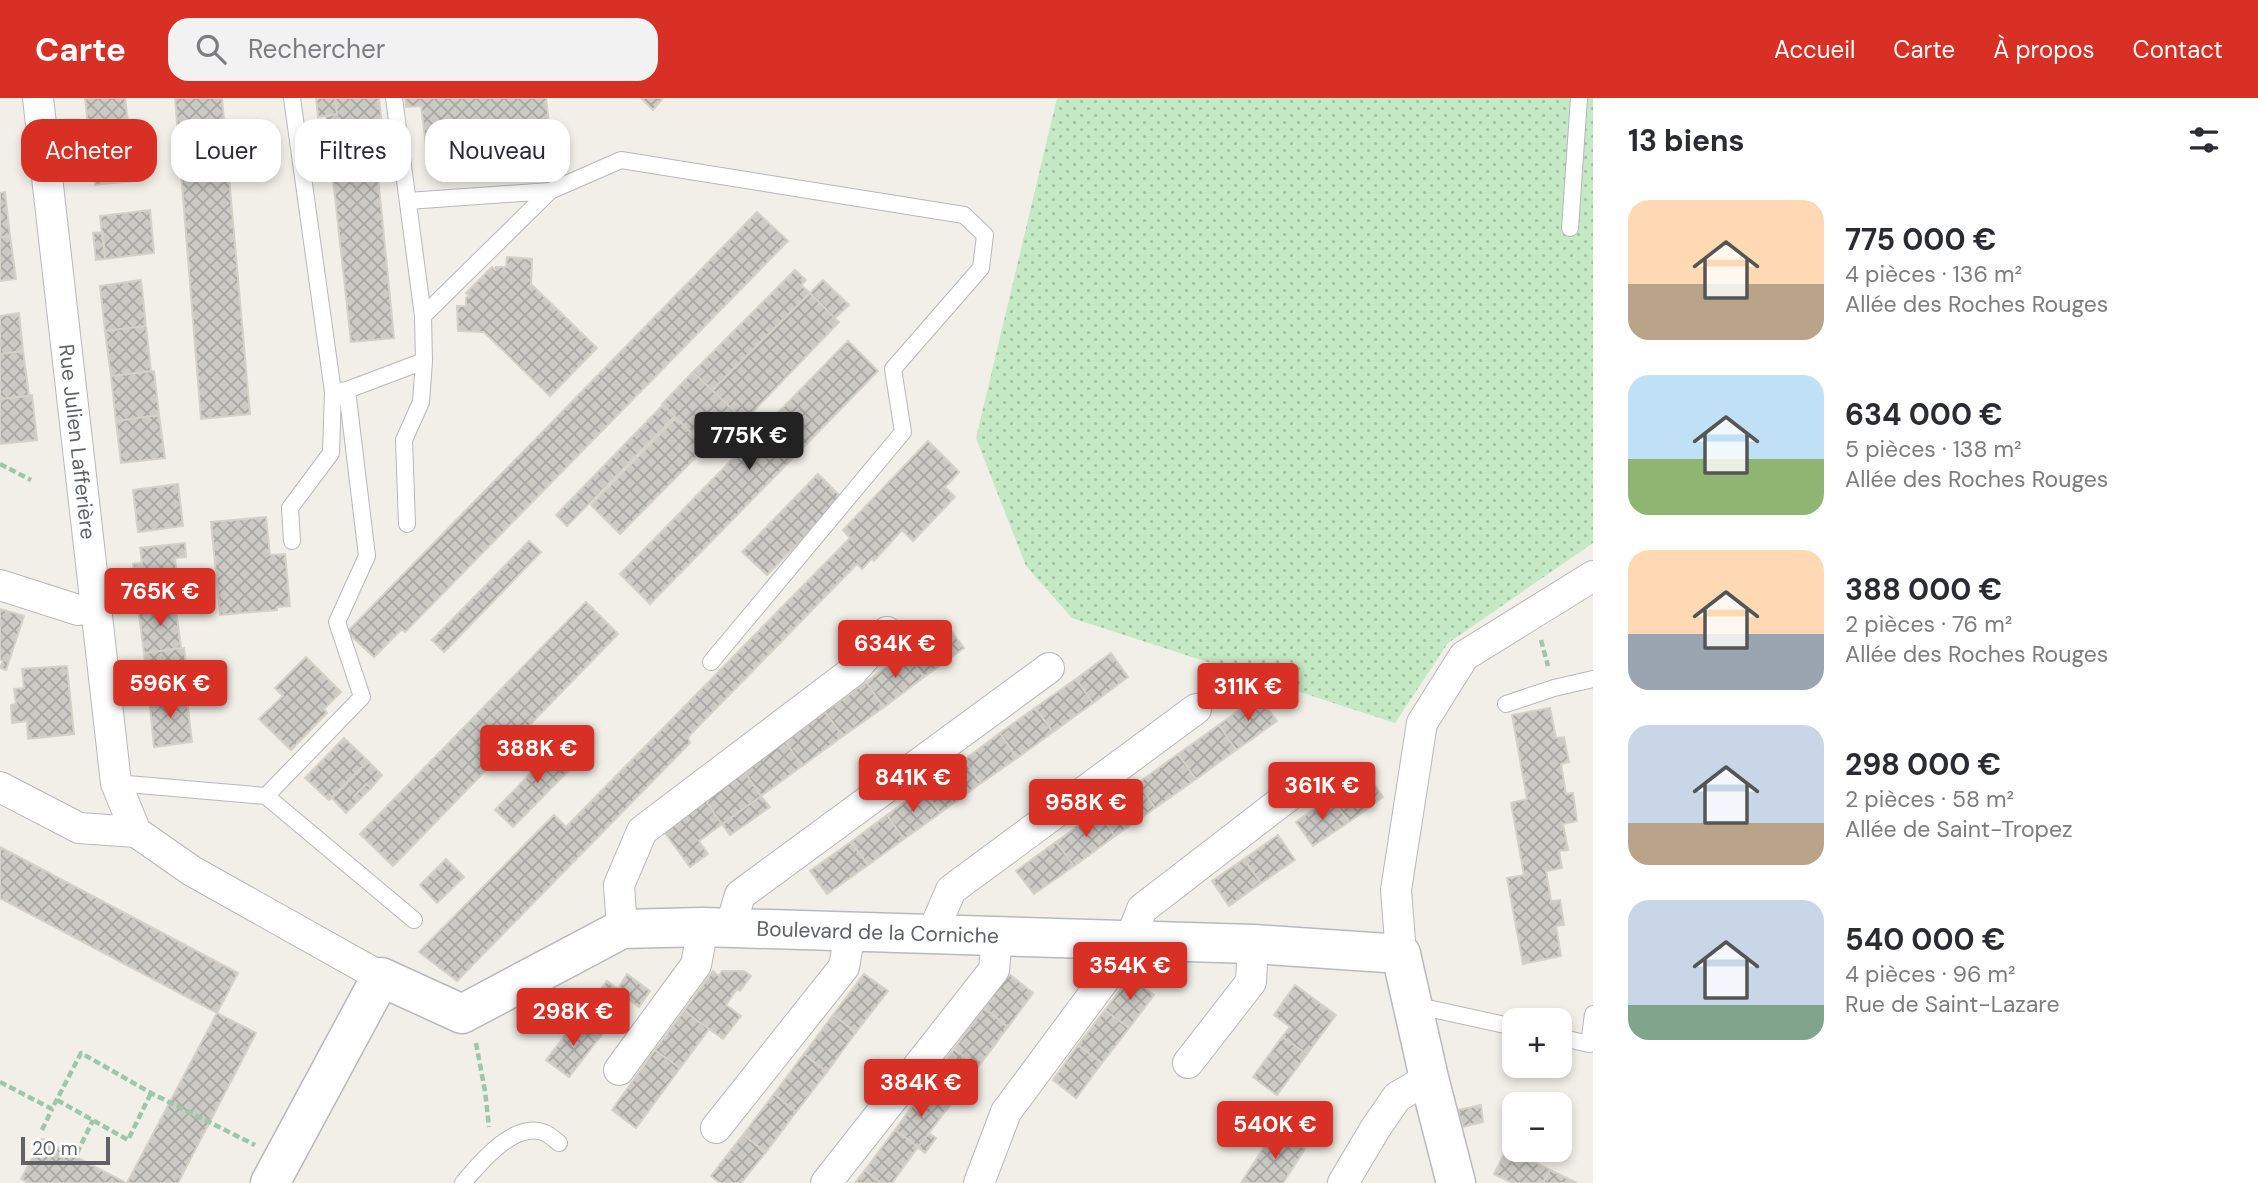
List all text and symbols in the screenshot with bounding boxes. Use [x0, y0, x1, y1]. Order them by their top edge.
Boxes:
search box [168, 18, 658, 81]
text: Carte [35, 28, 126, 71]
icon: search [192, 30, 230, 68]
text: Rechercher [248, 32, 385, 66]
text: Accueil [1774, 34, 1855, 65]
text: Carte [1893, 34, 1955, 65]
text: À propos [1993, 34, 2095, 65]
text: Contact [2133, 34, 2223, 65]
chip: Acheter [21, 119, 157, 182]
chip: Louer [171, 119, 281, 182]
chip: Filtres [295, 119, 411, 182]
chip: Nouveau [425, 119, 570, 182]
text: 13 biens [1628, 121, 1744, 160]
icon: filters [2185, 121, 2223, 159]
text: 775 000 € [1845, 220, 1996, 259]
icon: home [1684, 228, 1768, 312]
text: 4 pièces · 136 m² [1845, 259, 2022, 289]
text: Allée des Roches Rouges [1845, 289, 2108, 319]
street label: Rue Julien Lafferière [52, 343, 102, 541]
text: 634 000 € [1845, 395, 2003, 434]
icon: home [1684, 403, 1768, 487]
pin: 775K € [692, 412, 806, 472]
text: 775K € [710, 420, 788, 450]
text: 5 pièces · 138 m² [1845, 434, 2022, 464]
text: Allée des Roches Rouges [1845, 464, 2108, 494]
pin: 765K € [103, 568, 217, 628]
text: 388 000 € [1845, 570, 2002, 609]
text: 765K € [120, 576, 200, 606]
icon: home [1684, 578, 1768, 662]
text: 2 pièces · 76 m² [1845, 609, 2012, 639]
pin: 634K € [838, 620, 952, 680]
text: 634K € [854, 628, 936, 658]
text: Allée des Roches Rouges [1845, 639, 2108, 669]
pin: 596K € [113, 660, 227, 720]
pin: 311K € [1191, 664, 1305, 723]
text: 596K € [129, 668, 211, 698]
text: 311K € [1213, 671, 1283, 701]
pin: 388K € [480, 726, 594, 785]
text: 388K € [496, 733, 578, 763]
text: 298 000 € [1845, 745, 2001, 784]
icon: home [1684, 753, 1768, 837]
pin: 841K € [856, 754, 970, 814]
text: 841K € [875, 762, 951, 792]
pin: 361K € [1265, 762, 1379, 822]
text: 361K € [1284, 770, 1360, 800]
pin: 958K € [1029, 780, 1143, 839]
text: 2 pièces · 58 m² [1845, 784, 2014, 814]
text: 958K € [1045, 787, 1127, 817]
text: Allée de Saint-Tropez [1845, 814, 2073, 844]
street label: Boulevard de la Corniche [756, 915, 999, 950]
text: 540 000 € [1845, 920, 2005, 959]
icon: home [1684, 928, 1768, 1012]
pin: 354K € [1073, 942, 1187, 1002]
text: 354K € [1089, 950, 1171, 980]
text: 4 pièces · 96 m² [1845, 959, 2016, 989]
pin: 298K € [516, 988, 630, 1048]
text: Rue de Saint-Lazare [1845, 989, 2059, 1019]
text: 298K € [533, 996, 613, 1026]
map controls [1502, 1008, 1572, 1162]
button: + [1502, 1008, 1572, 1078]
pin: 384K € [864, 1060, 978, 1119]
text: 384K € [880, 1067, 962, 1097]
button: − [1502, 1092, 1572, 1162]
pin: 540K € [1218, 1102, 1332, 1161]
text: 540K € [1233, 1109, 1317, 1139]
scale bar [21, 1134, 110, 1166]
text: 20 m [32, 1136, 78, 1161]

